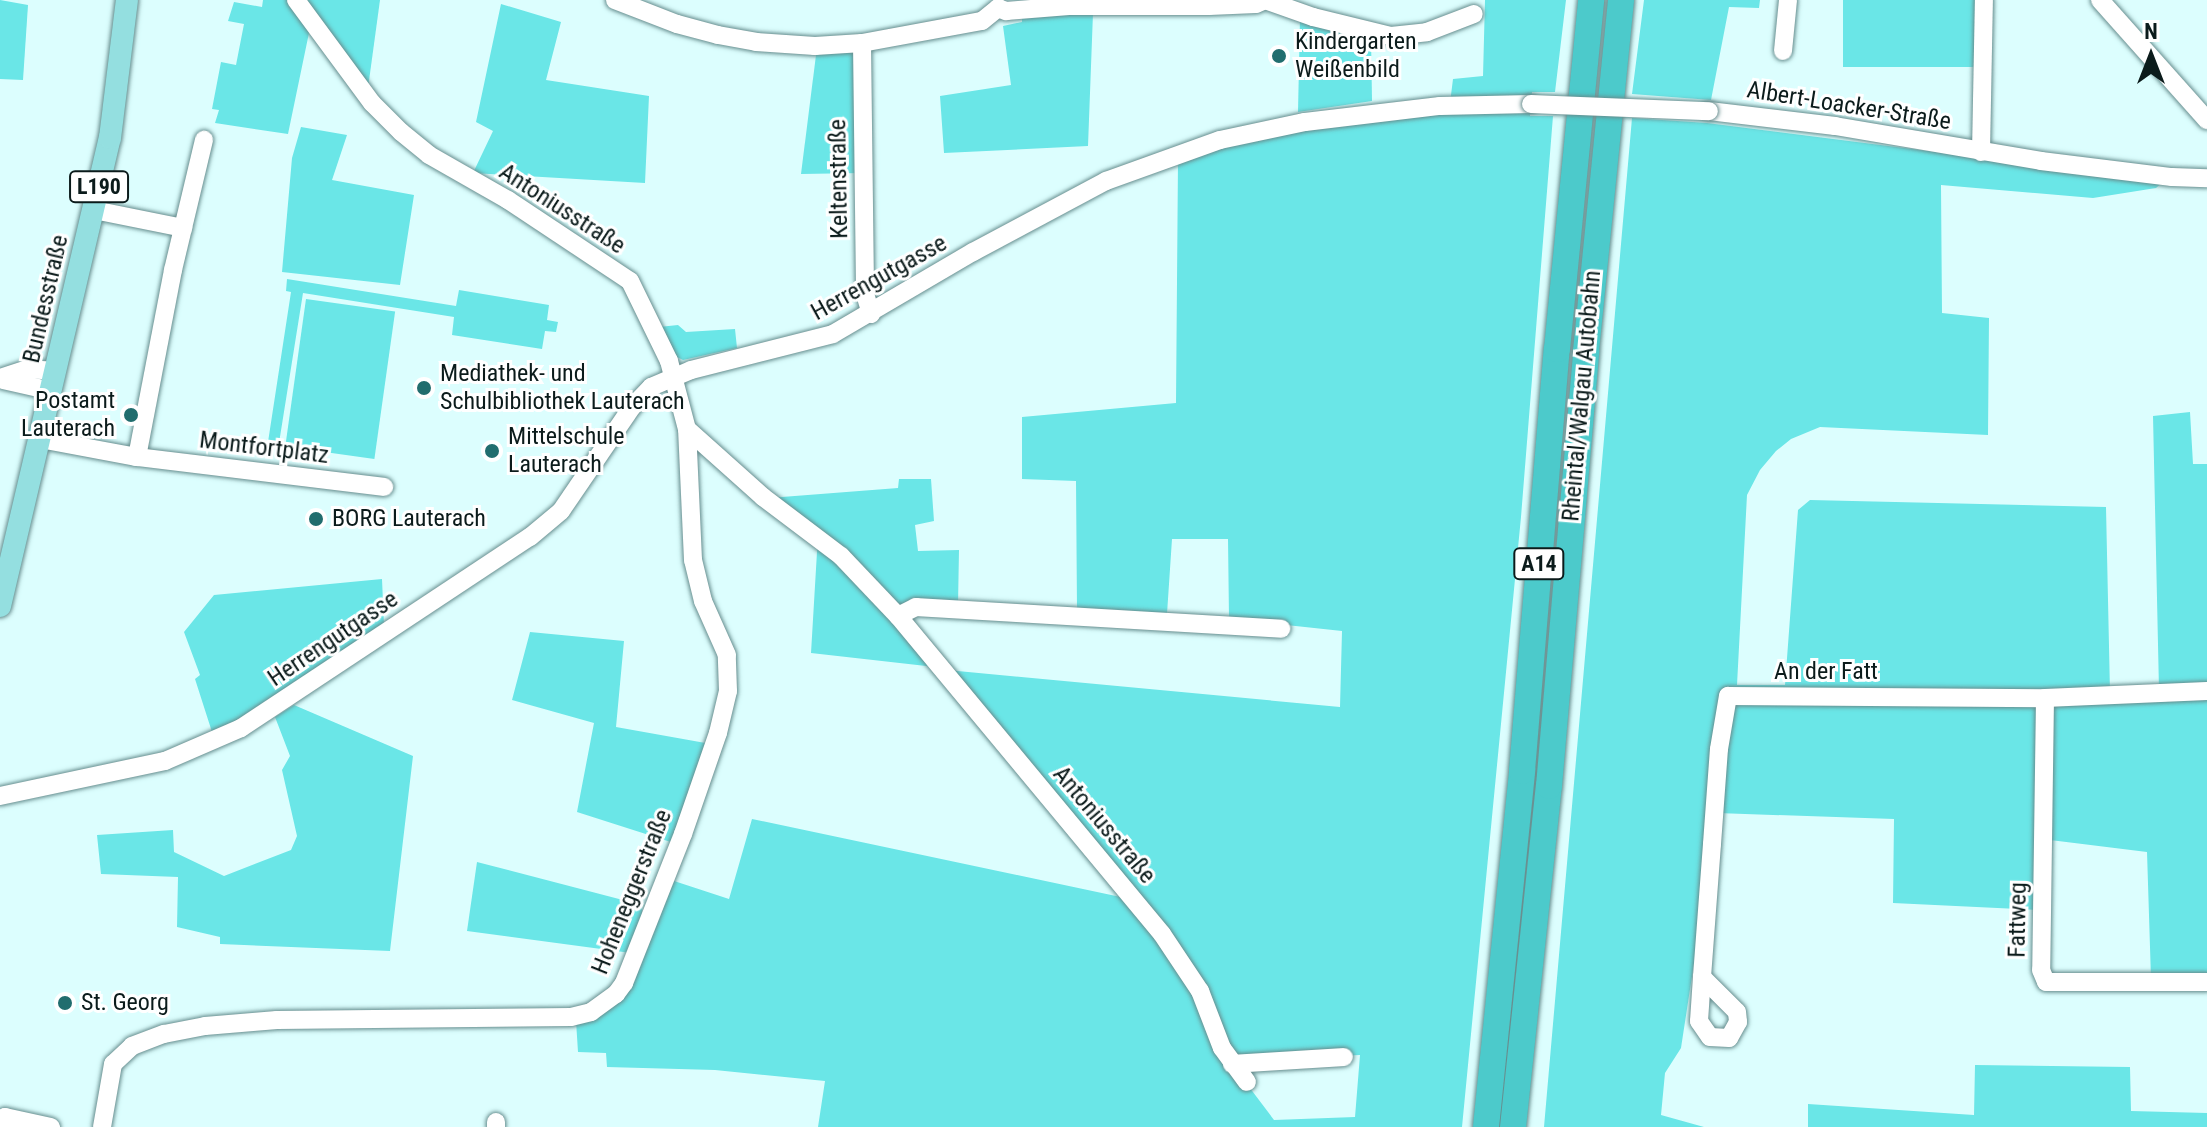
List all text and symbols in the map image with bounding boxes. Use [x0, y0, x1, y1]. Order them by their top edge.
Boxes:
north arrow [2111, 16, 2191, 96]
text: N [2144, 19, 2158, 44]
place label: Kindergarten Weißenbild [1295, 28, 1417, 84]
marker: Kindergarten Weißenbild [1270, 47, 1288, 65]
street label: Albert-Loacker-Straße [1745, 76, 1953, 136]
street label: Keltenstraße [824, 119, 854, 239]
street label: Antoniusstraße [494, 158, 630, 260]
road number: L190 [69, 169, 129, 205]
street label: Herrengutgasse [806, 229, 952, 327]
street label: Bundesstraße [17, 232, 75, 366]
street label: Rheintal/Walgau Autobahn [1557, 269, 1607, 523]
place label: Mediathek- und Schulbibliothek Lauterach [440, 360, 685, 416]
marker: Mediathek- und Schulbibliothek Lauterach [415, 379, 433, 397]
place label: Postamt Lauterach [21, 387, 115, 443]
marker: Postamt Lauterach [122, 406, 140, 424]
place label: Mittelschule Lauterach [508, 423, 625, 479]
street label: Montfortplatz [198, 426, 330, 470]
marker: Mittelschule Lauterach [483, 442, 501, 460]
place label: BORG Lauterach [332, 505, 486, 533]
marker: BORG Lauterach [307, 510, 325, 528]
road number: A14 [1513, 546, 1565, 582]
street label: Herrengutgasse [263, 585, 403, 693]
street label: An der Fatt [1774, 658, 1878, 686]
street label: Antoniusstraße [1047, 761, 1161, 889]
street label: Hoheneggerstraße [586, 805, 678, 979]
street label: Fattweg [2003, 882, 2033, 958]
place label: St. Georg [81, 989, 169, 1017]
marker: St. Georg [56, 994, 74, 1012]

